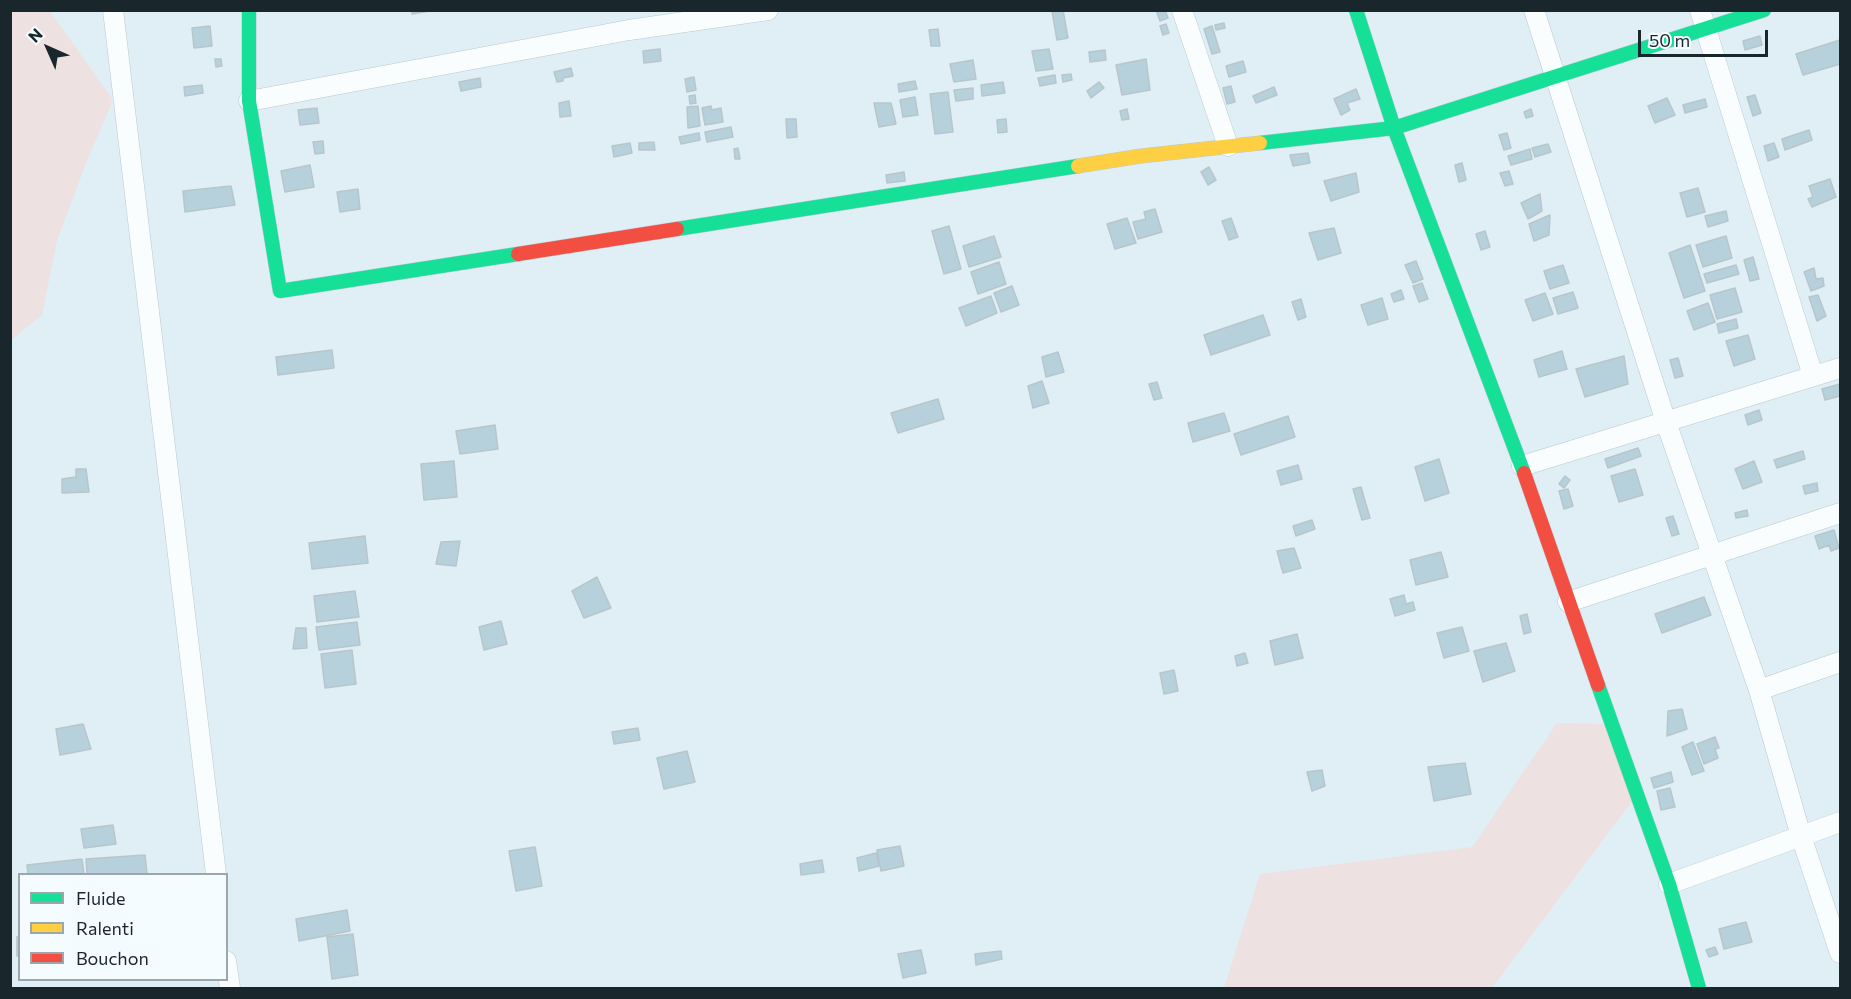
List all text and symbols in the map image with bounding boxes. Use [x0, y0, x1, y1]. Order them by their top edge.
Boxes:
north arrow [18, 18, 78, 78]
scale bar [1641, 18, 1772, 56]
text: N [24, 24, 46, 46]
text: 50 m [1649, 29, 1690, 51]
legend [18, 873, 228, 981]
text: Fluide [76, 887, 125, 909]
text: Ralenti [76, 917, 134, 939]
text: Bouchon [76, 947, 149, 969]

